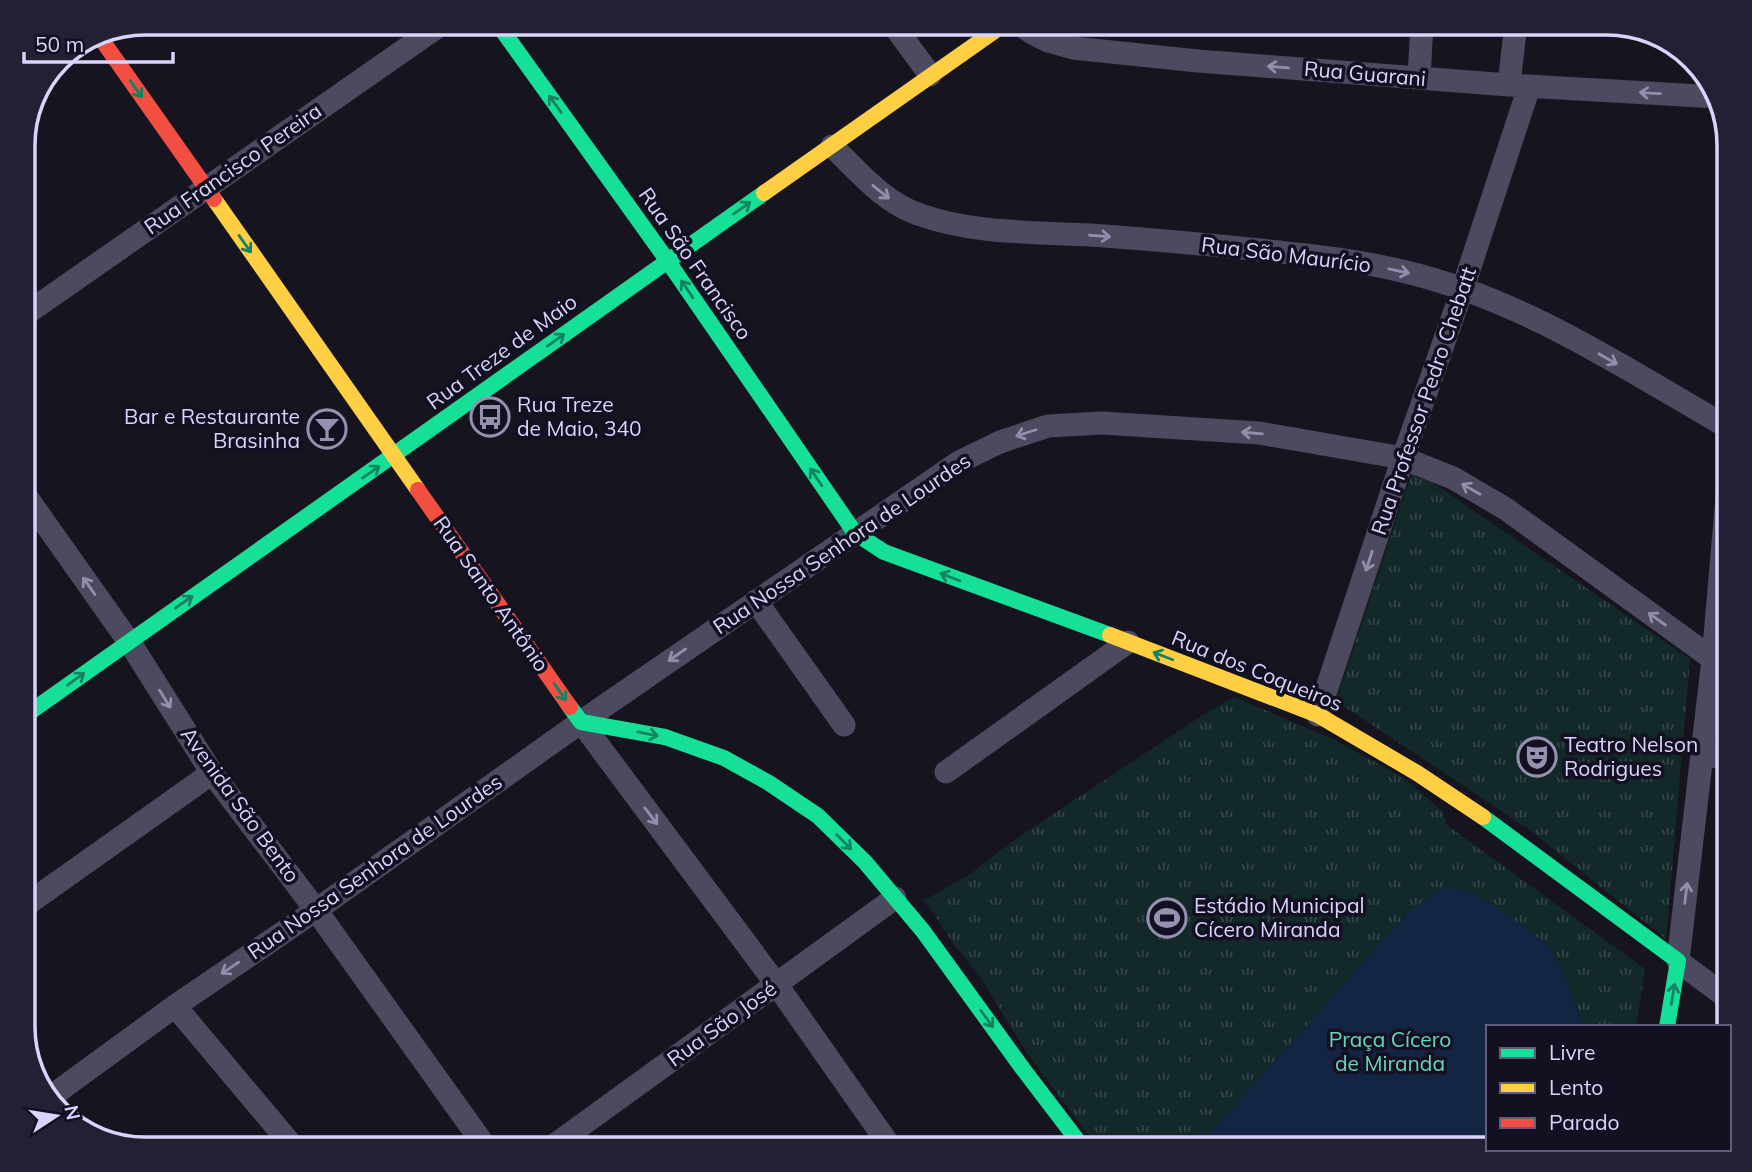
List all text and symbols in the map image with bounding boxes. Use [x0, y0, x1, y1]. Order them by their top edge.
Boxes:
scale bar [24, 21, 173, 65]
text: 50 m [35, 31, 84, 57]
street label: Rua Guarani [1303, 55, 1427, 91]
one-way arrow [1267, 60, 1289, 73]
one-way arrow [129, 79, 143, 98]
one-way arrow [1639, 87, 1662, 100]
one-way arrow [548, 95, 563, 114]
street label: Rua Francisco Pereira [139, 97, 326, 239]
street label: Rua São Francisco [634, 182, 758, 345]
one-way arrow [872, 184, 890, 200]
one-way arrow [732, 201, 751, 215]
one-way arrow [1089, 230, 1111, 243]
street label: Rua São Maurício [1200, 231, 1372, 277]
one-way arrow [238, 234, 252, 253]
street label: Rua Professor Pedro Chebatt [1365, 263, 1481, 538]
one-way arrow [1387, 264, 1410, 278]
one-way arrow [680, 280, 694, 299]
street label: Rua Treze de Maio [421, 288, 582, 414]
one-way arrow [546, 333, 565, 347]
one-way arrow [1597, 352, 1617, 366]
place label: Rua Treze de Maio, 340 [517, 391, 642, 441]
bus stop icon: Rua Treze de Maio, 340 [469, 396, 511, 438]
place label: Bar e Restaurante Brasinha [124, 403, 300, 453]
bar icon: Bar e Restaurante Brasinha [306, 408, 348, 450]
one-way arrow [1241, 426, 1264, 439]
one-way arrow [1016, 428, 1038, 440]
street label: Rua Nossa Senhora de Lourdes [708, 447, 975, 639]
one-way arrow [361, 465, 380, 479]
one-way arrow [809, 467, 823, 487]
one-way arrow [1461, 482, 1481, 496]
street label: Rua Santo Antônio [428, 511, 555, 676]
one-way arrow [1362, 550, 1374, 572]
one-way arrow [939, 570, 961, 582]
one-way arrow [82, 577, 96, 596]
one-way arrow [174, 595, 193, 609]
one-way arrow [1648, 611, 1667, 626]
street label: Rua dos Coqueiros [1168, 624, 1347, 716]
one-way arrow [668, 648, 687, 662]
one-way arrow [1153, 648, 1175, 661]
one-way arrow [66, 672, 85, 687]
one-way arrow [553, 682, 567, 701]
one-way arrow [159, 688, 173, 708]
street label: Avenida São Bento [176, 722, 306, 887]
one-way arrow [636, 728, 659, 741]
place label: Teatro Nelson Rodrigues [1564, 731, 1698, 781]
theatre icon: Teatro Nelson Rodrigues [1516, 736, 1558, 778]
street label: Rua Nossa Senhora de Lourdes [242, 768, 507, 964]
one-way arrow [644, 806, 658, 825]
one-way arrow [836, 834, 853, 851]
one-way arrow [1679, 882, 1692, 905]
place label: Estádio Municipal Cícero Miranda [1194, 892, 1365, 942]
sports icon: Estádio Municipal Cícero Miranda [1146, 897, 1188, 939]
one-way arrow [221, 961, 240, 975]
street label: Rua São José [662, 975, 781, 1072]
one-way arrow [1667, 983, 1680, 1006]
one-way arrow [979, 1009, 994, 1028]
legend [1486, 1025, 1731, 1151]
park label: Praça Cícero de Miranda [1329, 1026, 1451, 1076]
text: Livre [1549, 1039, 1596, 1065]
text: Lento [1549, 1074, 1603, 1100]
north arrow [21, 1081, 91, 1151]
text: N [59, 1103, 86, 1122]
text: Parado [1549, 1109, 1619, 1135]

